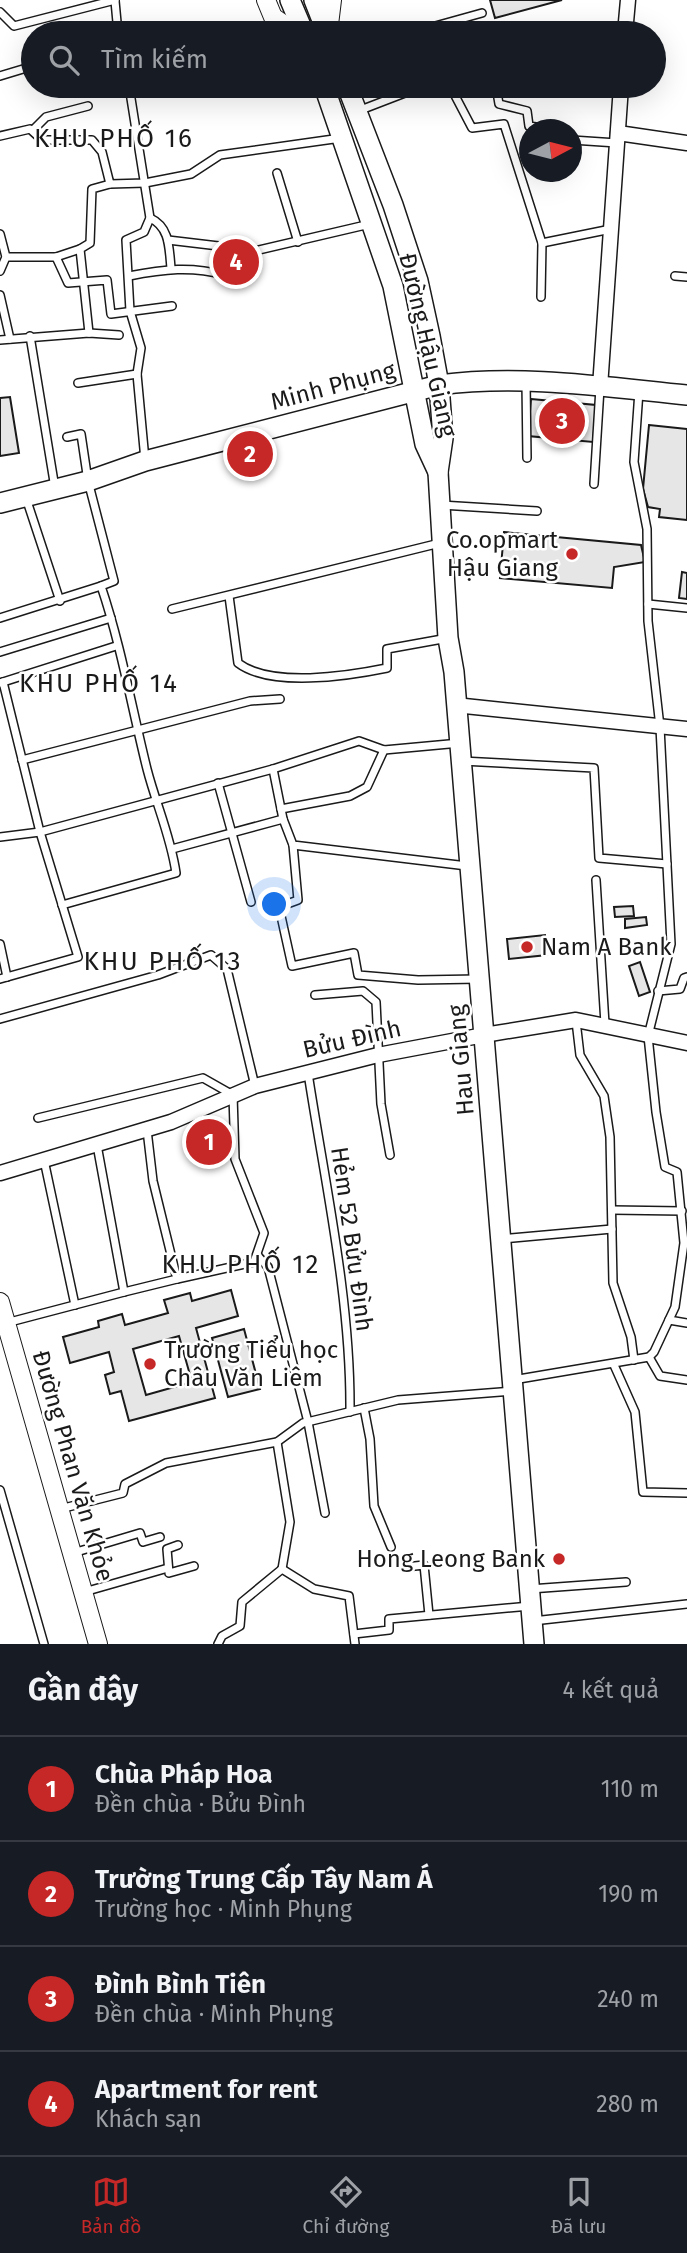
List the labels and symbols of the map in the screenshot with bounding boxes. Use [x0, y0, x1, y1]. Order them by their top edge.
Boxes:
north arrow [519, 119, 582, 182]
district label: KHU PHỐ 16 [34, 120, 194, 154]
pin: 4 [213, 236, 259, 288]
street label: Đường Hậu Giang [393, 250, 463, 440]
street label: Minh Phụng [268, 356, 399, 416]
pin: 3 [539, 395, 585, 447]
pin: 2 [227, 428, 273, 480]
place label: Co.opmart Hậu Giang [446, 526, 559, 582]
marker: Co.opmart Hậu Giang [564, 546, 580, 562]
district label: KHU PHỐ 14 [19, 665, 179, 699]
your location [257, 887, 291, 921]
place label: Nam A Bank [541, 933, 672, 961]
marker: Nam A Bank [519, 939, 535, 955]
district label: KHU PHỐ 13 [84, 943, 243, 977]
street label: Hau Giang [442, 1003, 480, 1117]
street label: Bửu Đình [300, 1014, 404, 1064]
pin: 1 [186, 1116, 232, 1168]
street label: Hẻm 52 Bửu Đình [325, 1145, 379, 1333]
district label: KHU PHỐ 12 [162, 1246, 320, 1280]
place label: Trường Tiểu học Châu Văn Liêm [164, 1335, 338, 1392]
street label: Đường Phan Văn Khỏe [27, 1347, 119, 1585]
marker: Trường Tiểu học Châu Văn Liêm [142, 1356, 158, 1372]
place label: Hong Leong Bank [356, 1545, 546, 1573]
marker: Hong Leong Bank [551, 1551, 567, 1567]

